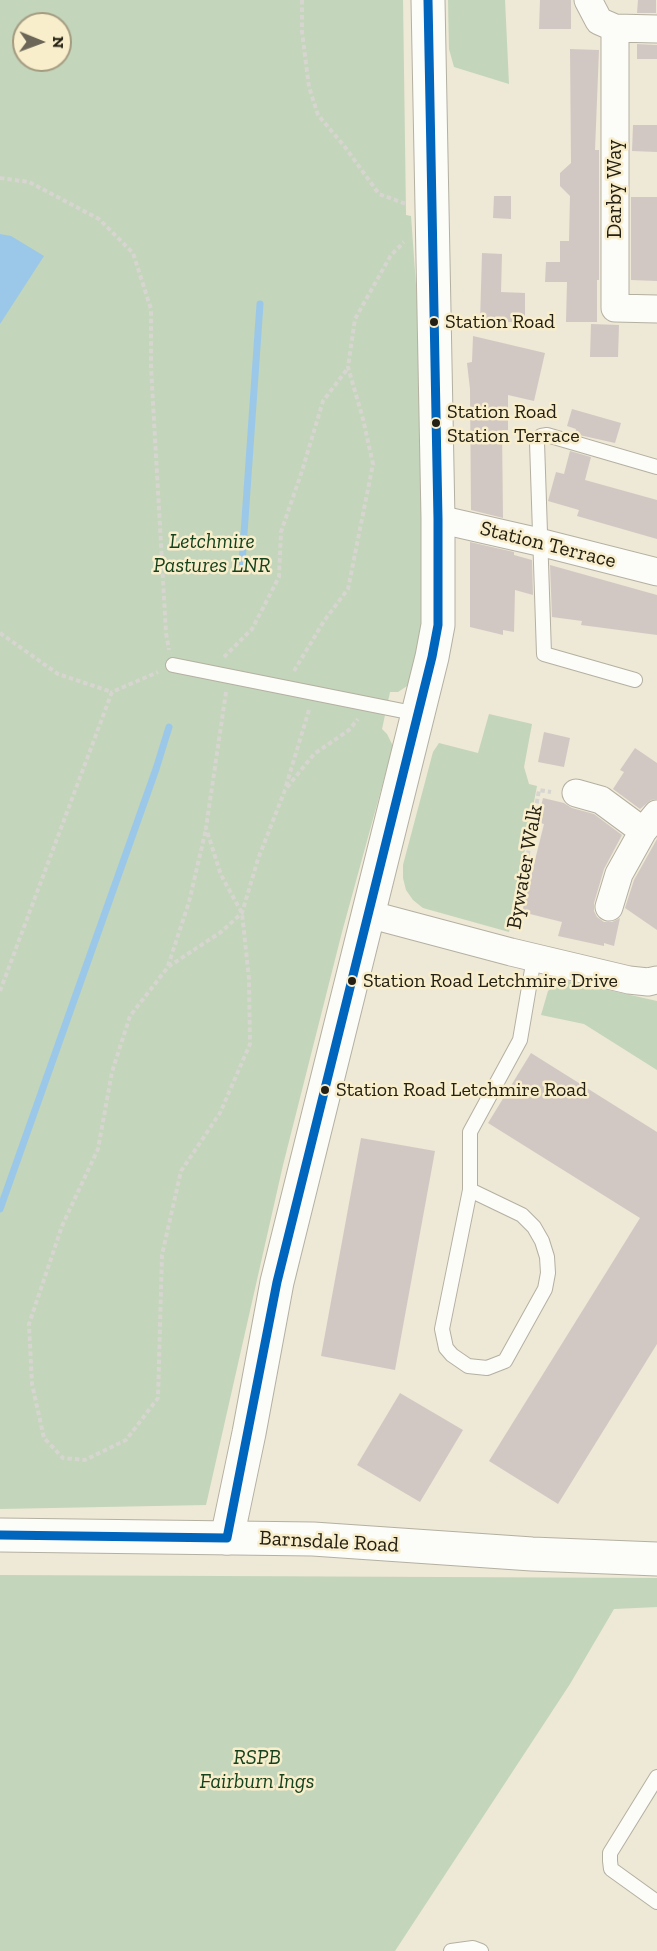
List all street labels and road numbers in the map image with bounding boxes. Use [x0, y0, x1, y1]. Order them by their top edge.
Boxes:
street label: Darby Way [602, 139, 628, 239]
street label: Station Terrace [477, 516, 619, 574]
street label: Bywater Walk [502, 803, 548, 931]
street label: Barnsdale Road [258, 1526, 400, 1558]

